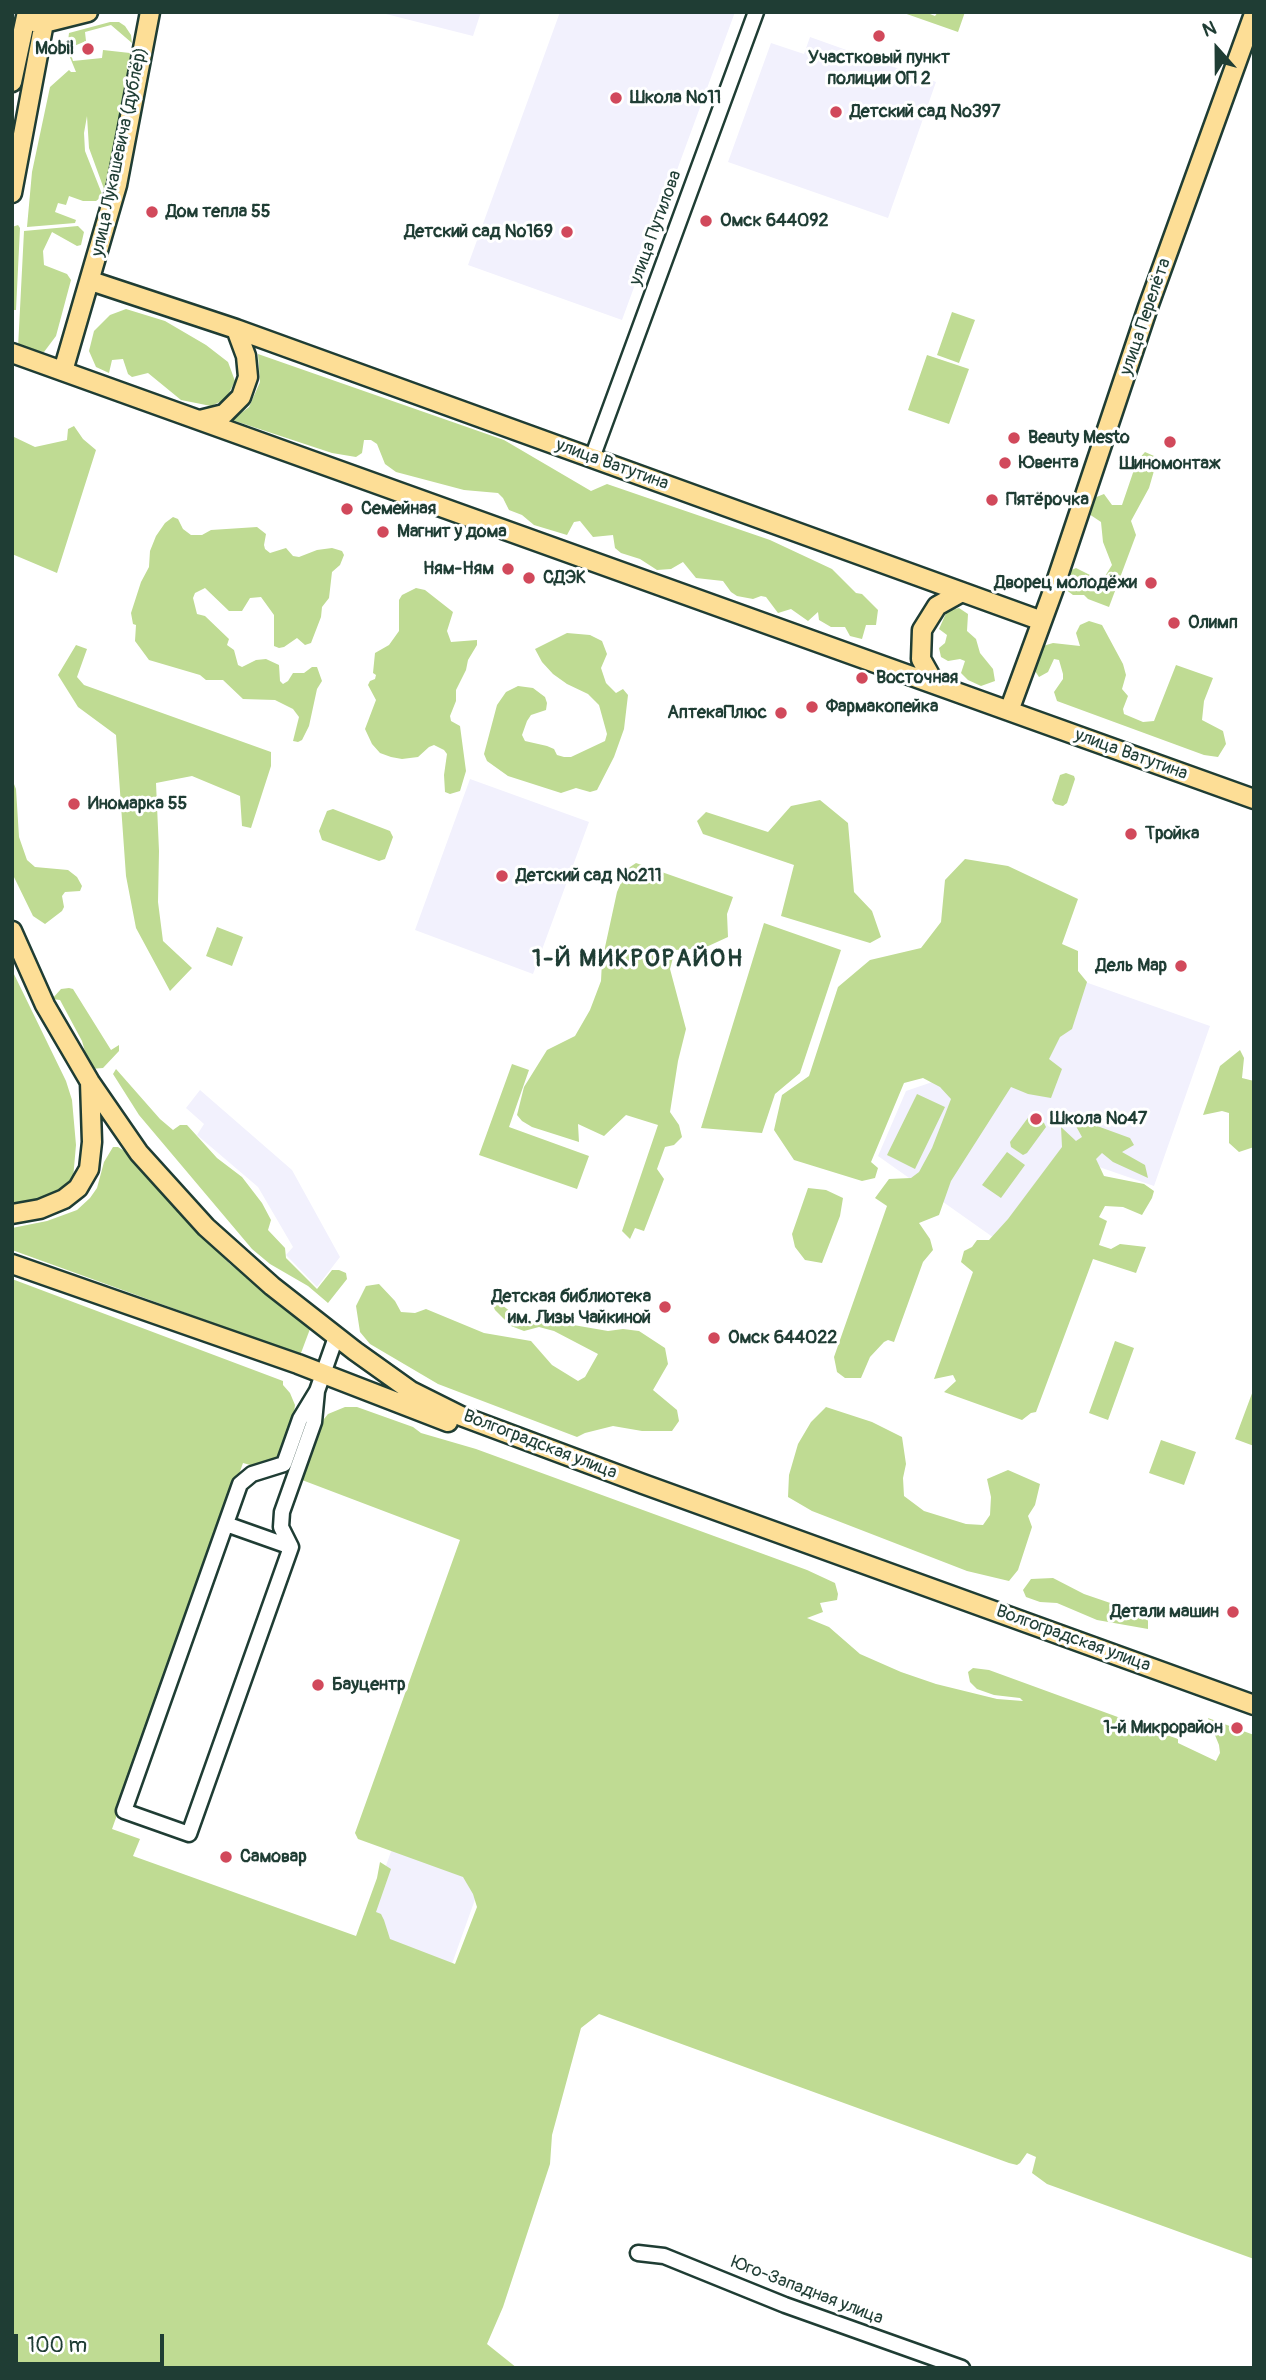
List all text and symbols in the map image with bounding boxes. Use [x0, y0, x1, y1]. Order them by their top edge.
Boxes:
north arrow [1182, 14, 1252, 84]
text: N [1199, 16, 1220, 43]
marker: Участковый пункт полиции ОП 2 [871, 28, 887, 44]
place label: Mobil [35, 38, 74, 60]
marker: Mobil [80, 41, 96, 57]
street label: улица Лукашевича (дублёр) [87, 45, 153, 259]
place label: Участковый пункт полиции ОП 2 [808, 47, 950, 90]
place label: Школа №11 [630, 87, 721, 109]
marker: Школа №11 [608, 90, 624, 106]
place label: Детский сад №397 [850, 101, 1001, 123]
marker: Детский сад №397 [828, 104, 844, 120]
street label: улица Путилова [625, 168, 687, 288]
place label: Дом тепла 55 [166, 201, 271, 223]
marker: Дом тепла 55 [144, 204, 160, 220]
place label: Омск 644092 [720, 210, 829, 232]
marker: Омск 644092 [698, 213, 714, 229]
place label: Детский сад №169 [404, 221, 553, 243]
marker: Детский сад №169 [559, 224, 575, 240]
street label: улица Перелёта [1116, 256, 1176, 378]
place label: Beauty Mesto [1028, 427, 1130, 449]
marker: Beauty Mesto [1006, 430, 1022, 446]
marker: Шиномонтаж [1162, 434, 1178, 450]
street label: улица Ватутина [553, 435, 671, 495]
place label: Ювента [1019, 452, 1079, 474]
place label: Шиномонтаж [1120, 453, 1220, 475]
marker: Ювента [997, 455, 1013, 471]
place label: Пятёрочка [1006, 489, 1089, 511]
marker: Пятёрочка [984, 492, 1000, 508]
place label: Семейная [361, 498, 436, 520]
marker: Семейная [339, 501, 355, 517]
place label: Магнит у дома [397, 521, 507, 543]
marker: Магнит у дома [375, 524, 391, 540]
place label: Ням-Ням [423, 558, 494, 580]
marker: Ням-Ням [500, 561, 516, 577]
place label: СДЭК [543, 567, 586, 589]
marker: СДЭК [521, 570, 537, 586]
place label: Дворец молодёжи [994, 572, 1137, 594]
marker: Дворец молодёжи [1143, 575, 1159, 591]
place label: Олимп [1188, 612, 1238, 634]
marker: Олимп [1166, 615, 1182, 631]
place label: Восточная [876, 667, 958, 689]
marker: Восточная [854, 670, 870, 686]
place label: Фармакопейка [826, 696, 938, 718]
marker: Фармакопейка [804, 699, 820, 715]
place label: АптекаПлюс [667, 702, 767, 724]
marker: АптекаПлюс [773, 705, 789, 721]
street label: улица Ватутина [1072, 725, 1190, 785]
place label: Иномарка 55 [88, 793, 187, 815]
marker: Иномарка 55 [66, 796, 82, 812]
place label: Тройка [1145, 823, 1199, 845]
marker: Тройка [1123, 826, 1139, 842]
place label: Детский сад №211 [516, 865, 662, 887]
marker: Детский сад №211 [494, 868, 510, 884]
district label: 1-Й МИКРОРАЙОН [534, 946, 742, 974]
place label: Дель Мар [1096, 955, 1167, 977]
marker: Дель Мар [1173, 958, 1189, 974]
place label: Школа №47 [1050, 1108, 1147, 1130]
marker: Школа №47 [1028, 1111, 1044, 1127]
place label: Детская библиотека им. Лизы Чайкиной [492, 1286, 651, 1328]
marker: Детская библиотека им. Лизы Чайкиной [657, 1299, 673, 1315]
place label: Омск 644022 [728, 1327, 837, 1349]
marker: Омск 644022 [706, 1330, 722, 1346]
street label: Волгоградская улица [460, 1406, 620, 1484]
street label: Волгоградская улица [993, 1601, 1153, 1677]
place label: Детали машин [1111, 1601, 1219, 1623]
marker: Детали машин [1225, 1604, 1241, 1620]
place label: Бауцентр [332, 1674, 406, 1696]
marker: Бауцентр [310, 1677, 326, 1693]
place label: 1-й Микрорайон [1103, 1717, 1223, 1739]
marker: 1-й Микрорайон [1229, 1720, 1245, 1736]
place label: Самовар [240, 1846, 307, 1868]
marker: Самовар [218, 1849, 234, 1865]
street label: Юго-Западная улица [728, 2252, 886, 2330]
scale bar [18, 2320, 168, 2364]
text: 100 m [27, 2332, 87, 2359]

